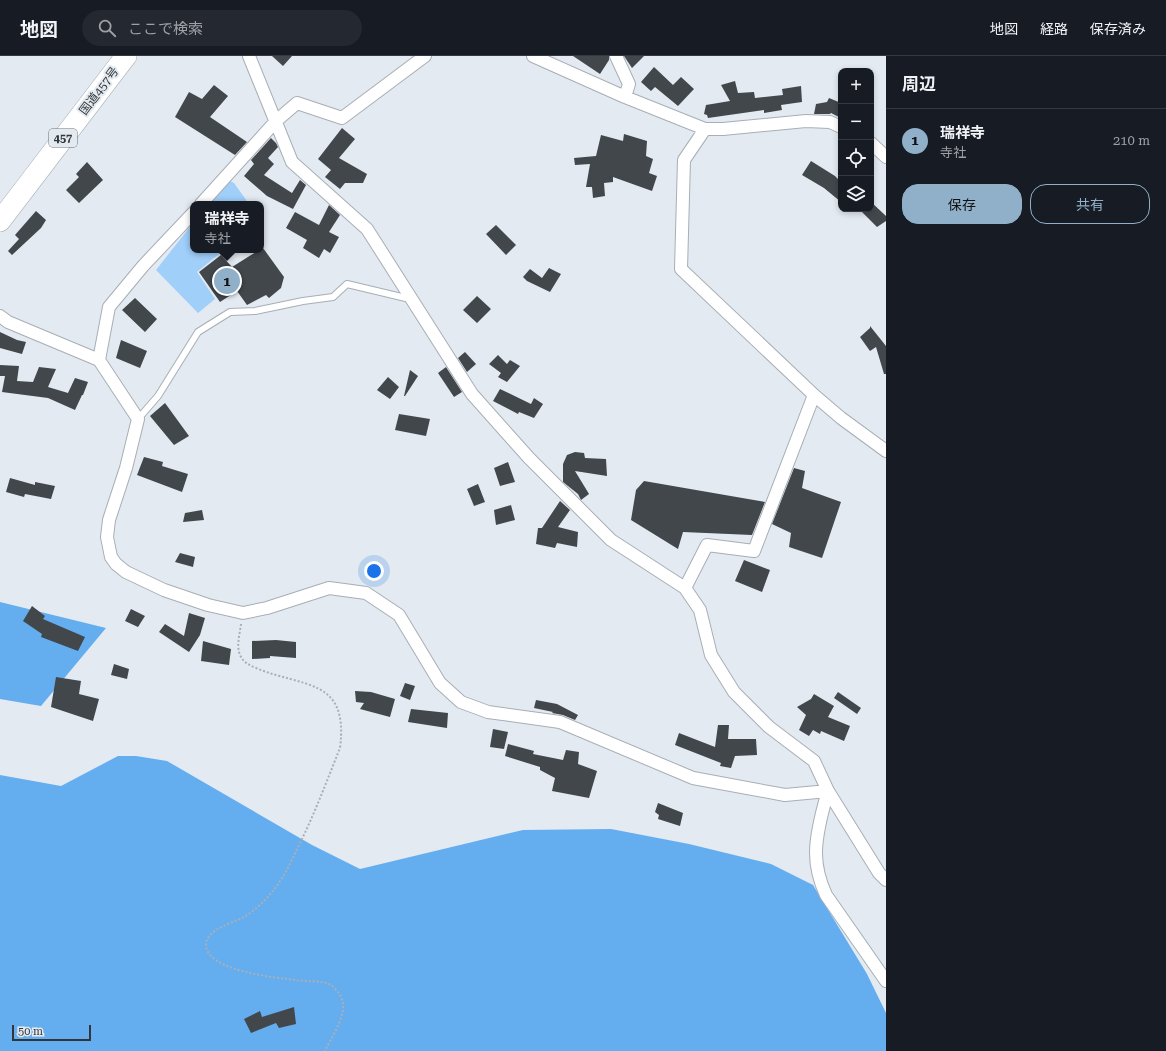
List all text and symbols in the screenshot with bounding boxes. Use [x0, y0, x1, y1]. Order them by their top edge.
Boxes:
search box [82, 10, 362, 46]
icon: search [96, 17, 118, 39]
text: 地図 [20, 18, 58, 41]
text: ここで検索 [128, 20, 203, 38]
text: 地図 [990, 21, 1018, 37]
text: 経路 [1040, 21, 1068, 37]
text: 保存済み [1090, 21, 1146, 37]
street label: 国道457号 [77, 64, 121, 118]
map controls [838, 68, 874, 212]
button: + [838, 68, 874, 104]
text: 周辺 [902, 74, 936, 94]
button: − [838, 104, 874, 140]
text: 瑞祥寺 [940, 124, 985, 142]
road number: 457 [49, 129, 77, 147]
text: 1 [911, 133, 919, 148]
text: 210 m [1113, 133, 1150, 148]
button: locate [838, 140, 874, 176]
text: 寺社 [940, 145, 966, 160]
button: layers [838, 176, 874, 212]
button: 保存 [902, 184, 1022, 224]
button: 共有 [1030, 184, 1150, 224]
popup [190, 201, 264, 253]
text: 瑞祥寺 [204, 210, 250, 228]
text: 寺社 [204, 231, 231, 246]
pin: 1 [214, 266, 240, 296]
your location [364, 561, 384, 581]
scale bar [12, 1023, 91, 1042]
text: 50 m [18, 1025, 43, 1038]

